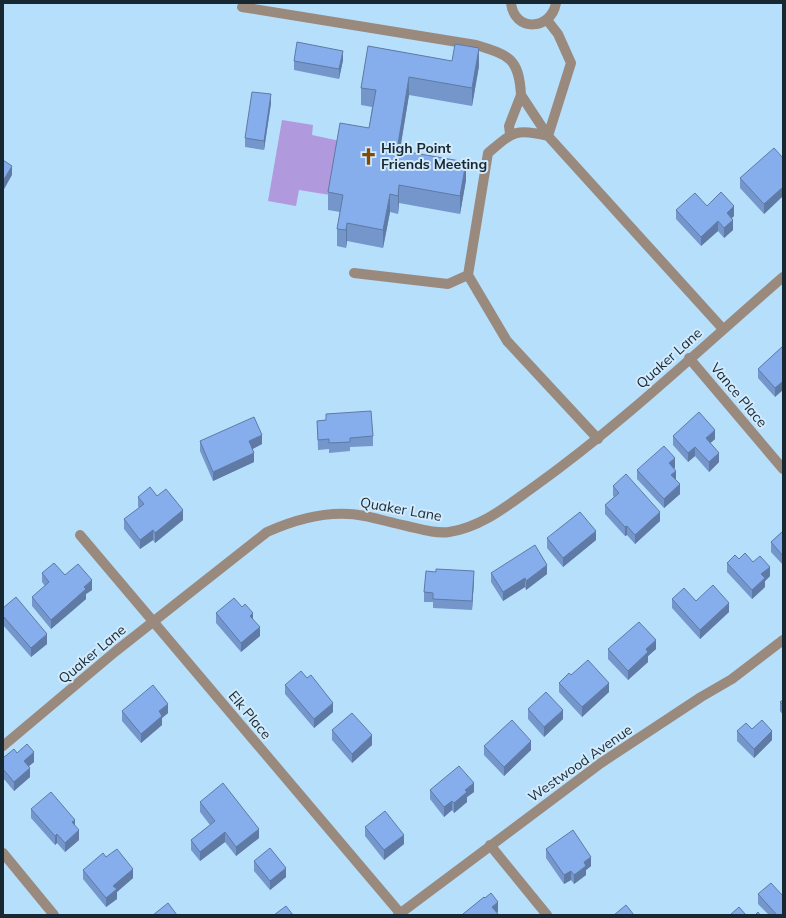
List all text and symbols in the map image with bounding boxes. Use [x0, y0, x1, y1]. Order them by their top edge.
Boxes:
place label: High Point Friends Meeting [381, 139, 487, 173]
church icon: High Point Friends Meeting [358, 146, 378, 166]
street label: Quaker Lane [632, 324, 706, 392]
street label: Vance Place [707, 359, 771, 431]
street label: Quaker Lane [359, 493, 443, 525]
street label: Quaker Lane [55, 621, 129, 687]
street label: Elk Place [225, 687, 275, 743]
street label: Westwood Avenue [524, 720, 636, 806]

